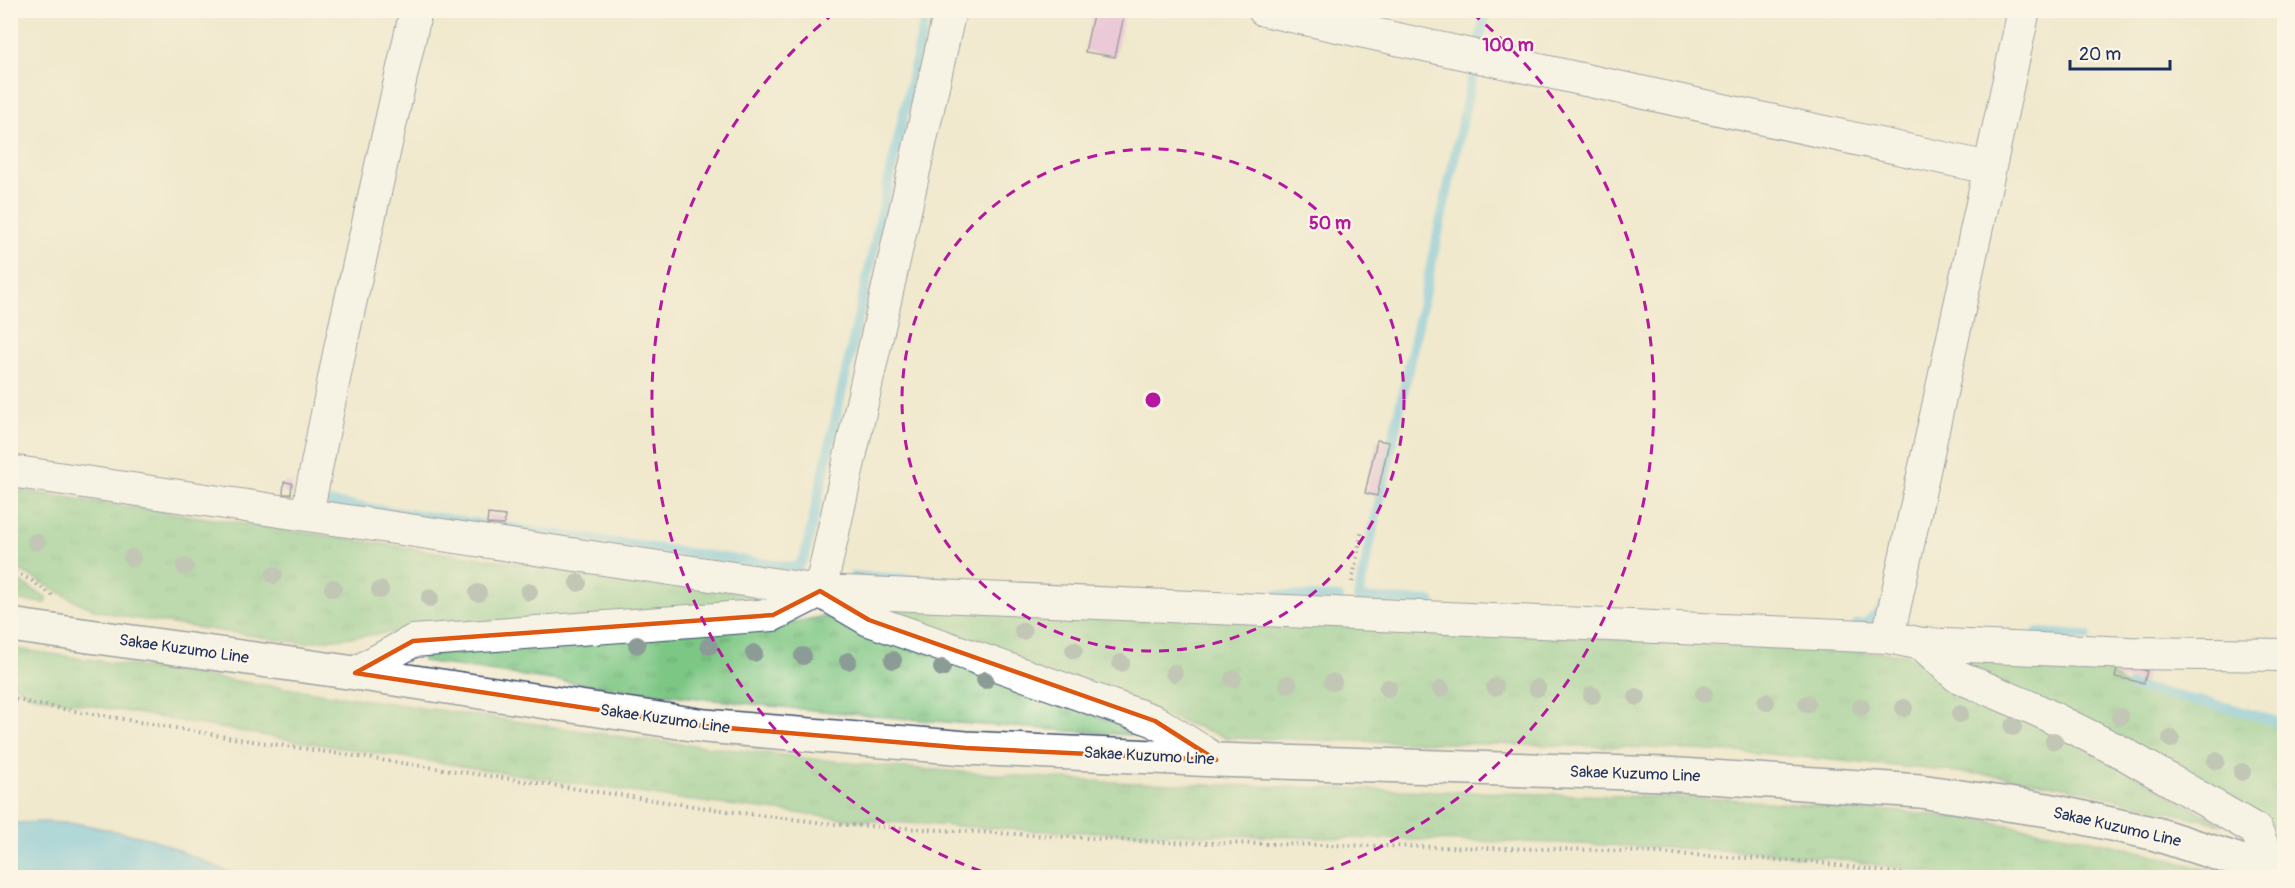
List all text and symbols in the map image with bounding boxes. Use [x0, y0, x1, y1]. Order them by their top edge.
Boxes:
scale bar [2070, 33, 2170, 71]
text: 100 m [1482, 34, 1534, 57]
text: 20 m [2079, 43, 2121, 66]
text: 50 m [1309, 212, 1351, 235]
centre of rings [1143, 390, 1163, 410]
street label: Sakae Kuzumo Line [118, 630, 250, 668]
street label: Sakae Kuzumo Line [599, 700, 731, 738]
street label: Sakae Kuzumo Line [1083, 743, 1215, 769]
street label: Sakae Kuzumo Line [1569, 762, 1701, 786]
street label: Sakae Kuzumo Line [2051, 803, 2183, 851]

